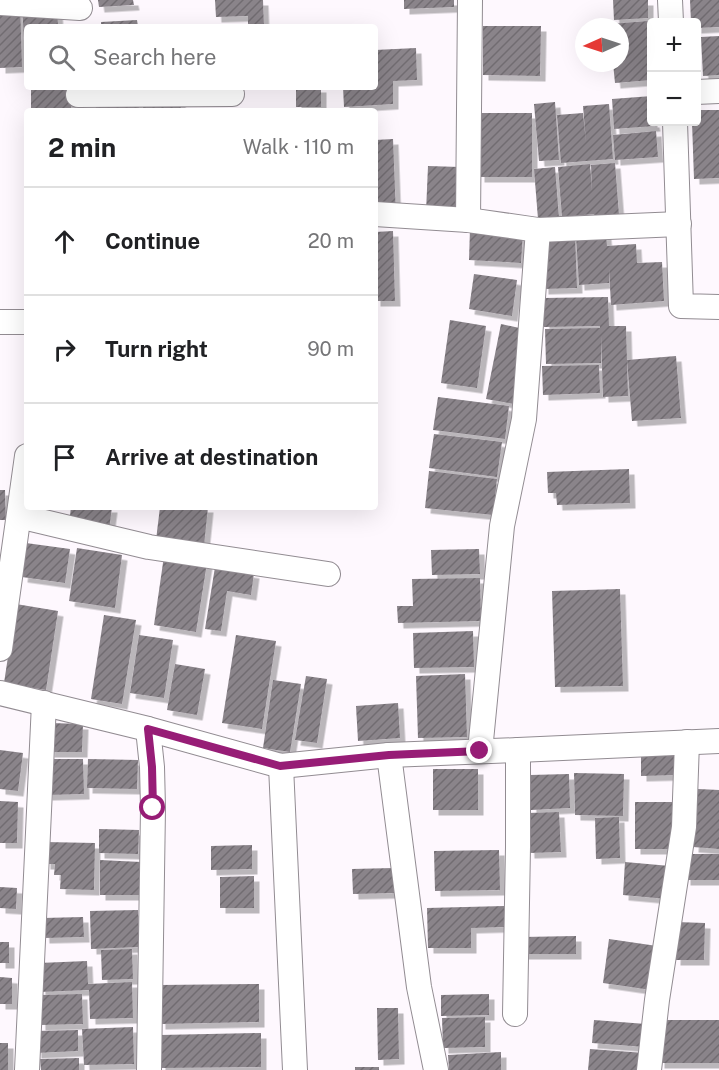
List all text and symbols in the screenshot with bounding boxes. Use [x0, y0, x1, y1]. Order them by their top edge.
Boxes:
north arrow [575, 18, 629, 72]
map controls [647, 18, 701, 126]
button: + [647, 18, 701, 72]
search box [24, 24, 378, 90]
icon: search [45, 41, 78, 74]
text: Search here [93, 44, 217, 70]
button: − [647, 72, 701, 126]
text: 2 min [48, 132, 116, 163]
text: Walk · 110 m [243, 135, 354, 159]
icon: ahead [48, 225, 81, 258]
text: Continue [105, 228, 200, 254]
text: 20 m [308, 229, 354, 253]
icon: right [48, 333, 81, 366]
text: Turn right [105, 336, 208, 362]
text: 90 m [307, 337, 354, 361]
icon: arrive [48, 441, 81, 474]
text: Arrive at destination [105, 444, 318, 470]
route end [466, 737, 492, 763]
route start [139, 794, 165, 820]

